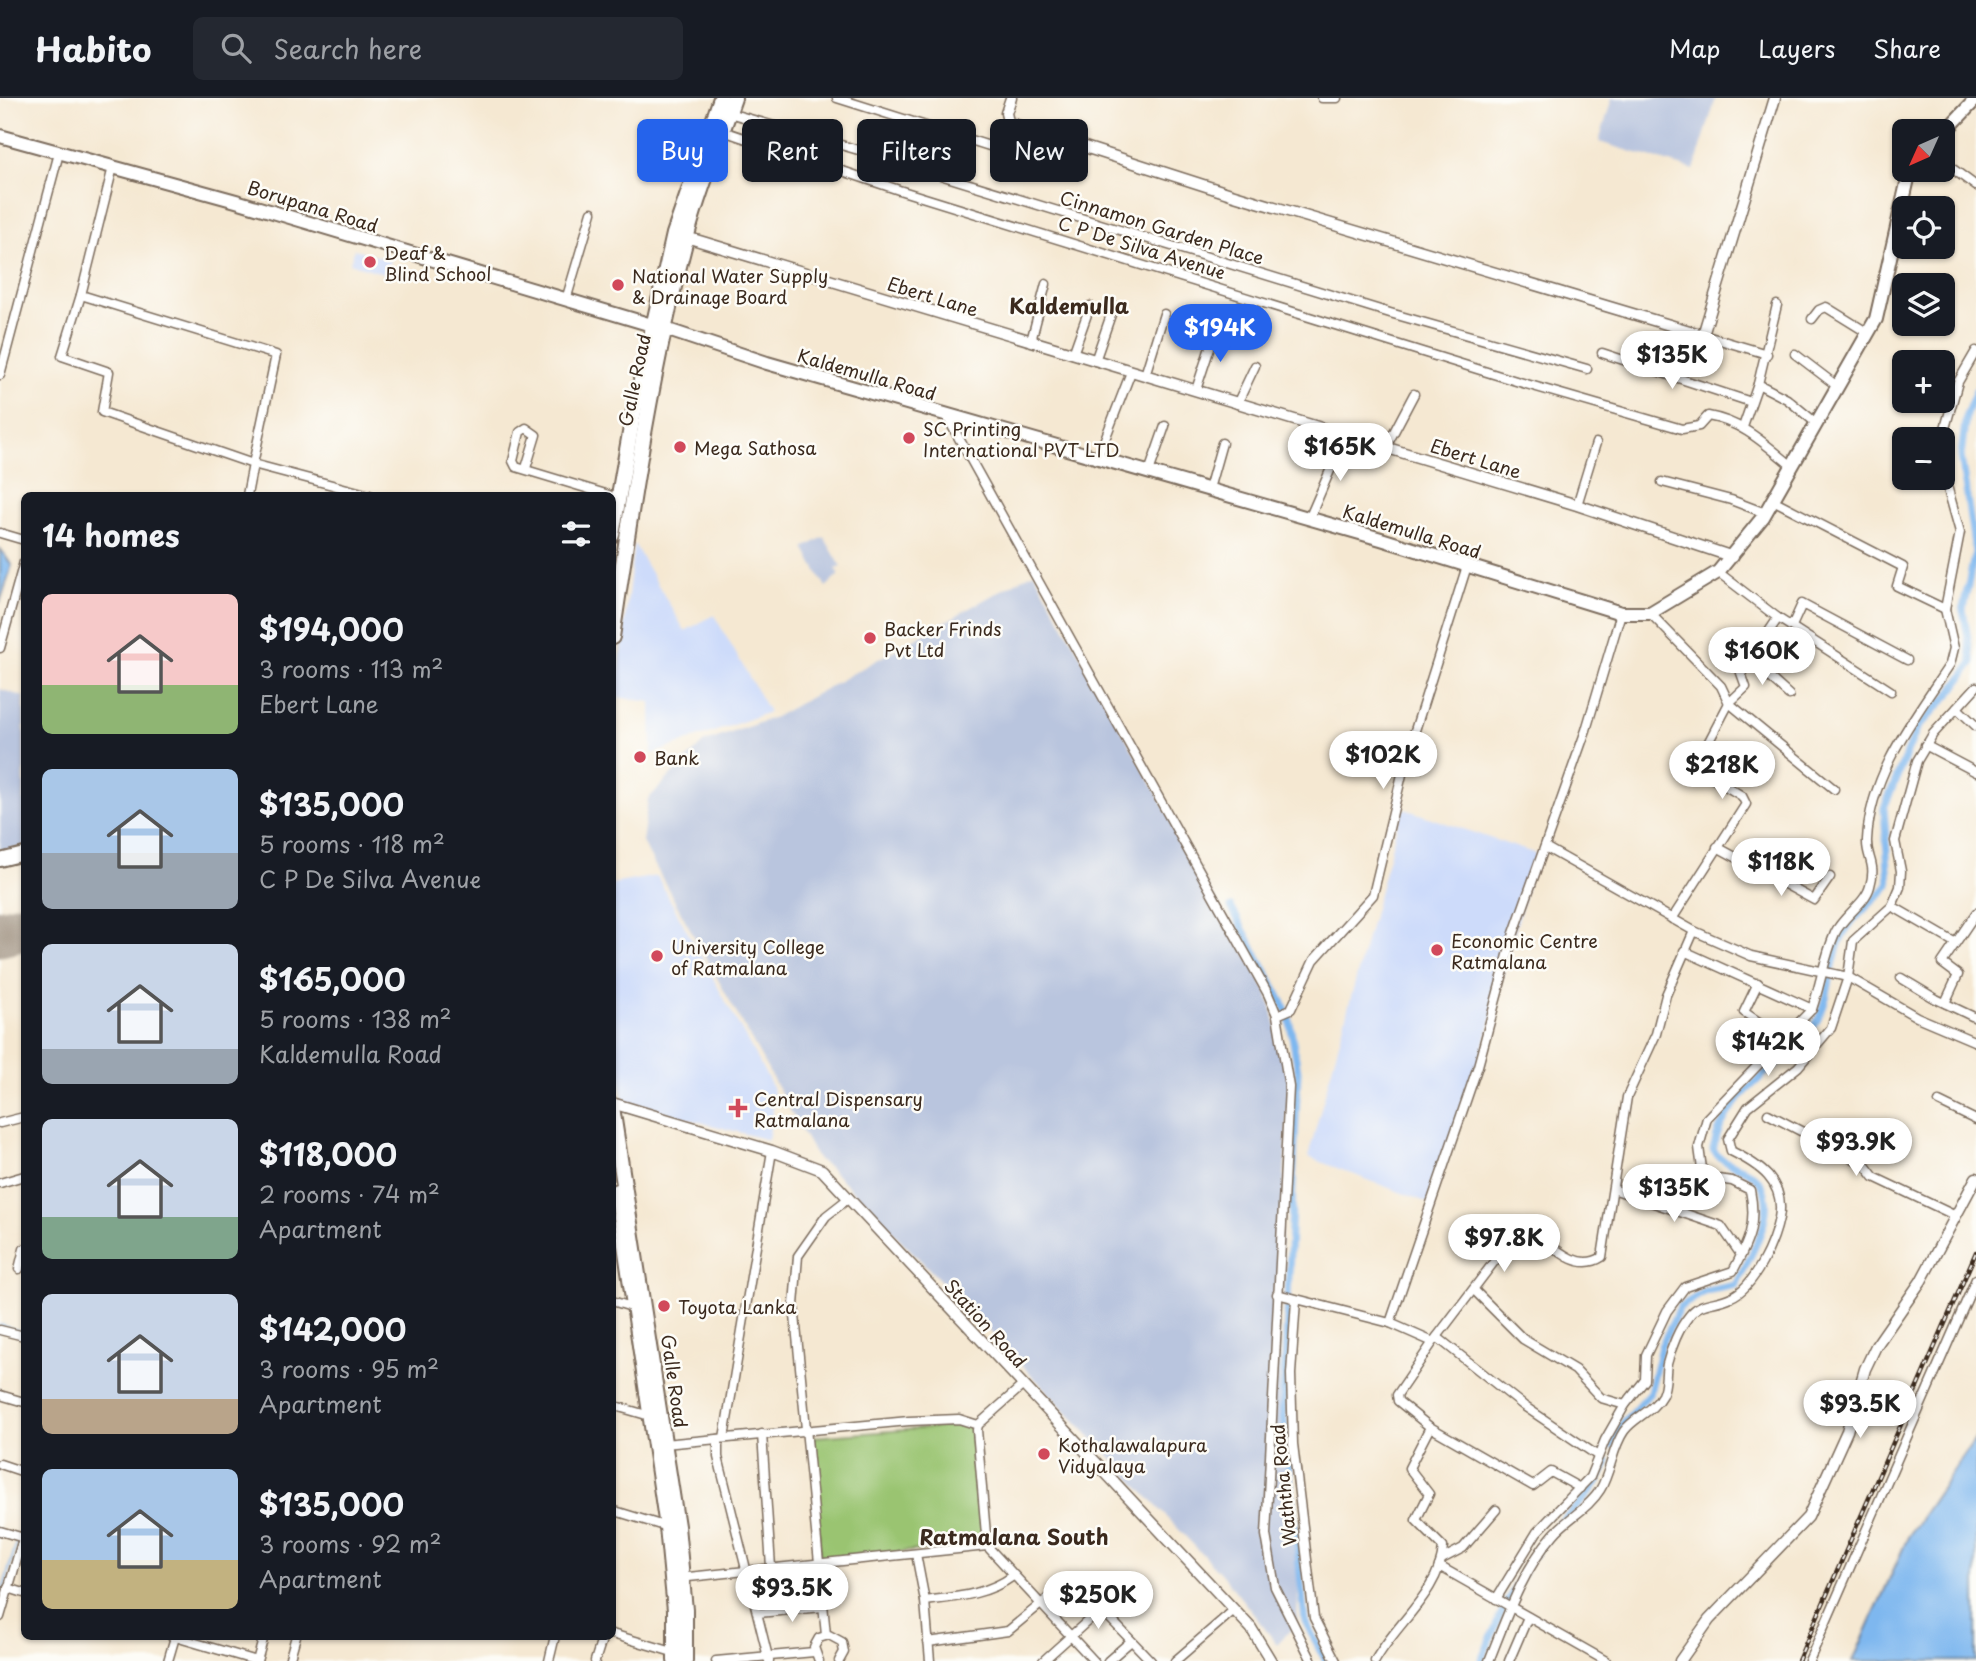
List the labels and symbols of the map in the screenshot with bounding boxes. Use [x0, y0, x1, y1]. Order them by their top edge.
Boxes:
north arrow [1892, 119, 1955, 182]
street label: Borupana Road [244, 173, 382, 239]
street label: Cinnamon Garden Place [1057, 183, 1267, 271]
street label: C P De Silva Avenue [1055, 209, 1229, 285]
place label: Deaf & Blind School [384, 239, 491, 287]
marker: Deaf & Blind School [362, 254, 378, 270]
place label: National Water Supply & Drainage Board [632, 262, 828, 310]
street label: Ebert Lane [884, 269, 982, 323]
marker: National Water Supply & Drainage Board [610, 277, 626, 293]
district label: Kaldemulla [1009, 289, 1129, 321]
pin: $194K [1171, 304, 1269, 364]
street label: Galle Road [611, 331, 657, 429]
pin: $135K [1623, 331, 1721, 391]
street label: Kaldemulla Road [794, 341, 940, 407]
place label: SC Printing International PVT LTD [923, 415, 1120, 463]
pin: $165K [1291, 424, 1389, 483]
marker: SC Printing International PVT LTD [901, 430, 917, 446]
street label: Ebert Lane [1427, 431, 1525, 485]
place label: Mega Sathosa [694, 434, 817, 461]
marker: Mega Sathosa [672, 439, 688, 455]
street label: Kaldemulla Road [1340, 497, 1484, 565]
place label: Backer Frinds Pvt Ltd [884, 615, 1002, 663]
pin: $160K [1713, 628, 1811, 687]
marker: Backer Frinds Pvt Ltd [862, 630, 878, 646]
pin: $102K [1334, 732, 1432, 791]
pin: $218K [1673, 742, 1771, 801]
place label: Bank [654, 744, 699, 771]
marker: Bank [632, 749, 648, 765]
pin: $118K [1732, 838, 1830, 898]
place label: Economic Centre Ratmalana [1451, 927, 1598, 975]
place label: University College of Ratmalana [671, 933, 825, 981]
marker: Economic Centre Ratmalana [1429, 942, 1445, 958]
marker: University College of Ratmalana [649, 948, 665, 964]
pin: $142K [1719, 1018, 1817, 1078]
place label: Central Dispensary Ratmalana [754, 1085, 923, 1133]
marker: Central Dispensary Ratmalana [728, 1098, 748, 1118]
pin: $93.9K [1799, 1118, 1913, 1178]
pin: $135K [1625, 1164, 1723, 1224]
pin: $97.8K [1447, 1214, 1561, 1274]
street label: Station Road [939, 1272, 1033, 1374]
place label: Toyota Lanka [678, 1293, 797, 1320]
marker: Toyota Lanka [656, 1298, 672, 1314]
street label: Galle Road [655, 1333, 695, 1429]
pin: $93.5K [1803, 1380, 1917, 1440]
street label: Waththa Road [1263, 1423, 1303, 1547]
place label: Kothalawalapura Vidyalaya [1058, 1431, 1207, 1479]
marker: Kothalawalapura Vidyalaya [1036, 1446, 1052, 1462]
district label: Ratmalana South [919, 1520, 1109, 1552]
pin: $93.5K [735, 1564, 849, 1624]
pin: $250K [1049, 1572, 1147, 1631]

